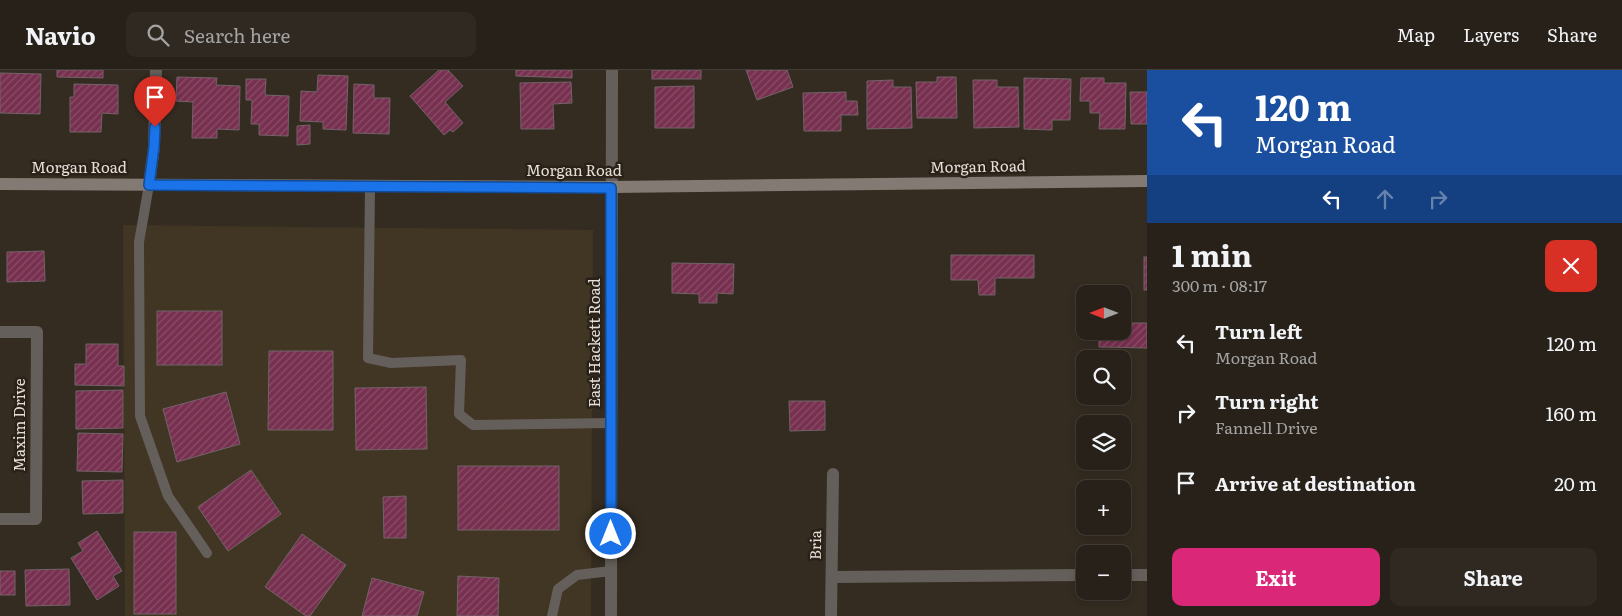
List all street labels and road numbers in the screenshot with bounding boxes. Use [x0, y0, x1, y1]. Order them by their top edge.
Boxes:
street label: Morgan Road [930, 153, 1026, 178]
street label: Morgan Road [31, 155, 127, 178]
street label: Morgan Road [526, 158, 622, 181]
street label: East Hackett Road [582, 278, 605, 408]
street label: Maxim Drive [7, 378, 30, 472]
street label: Bria [803, 529, 826, 560]

